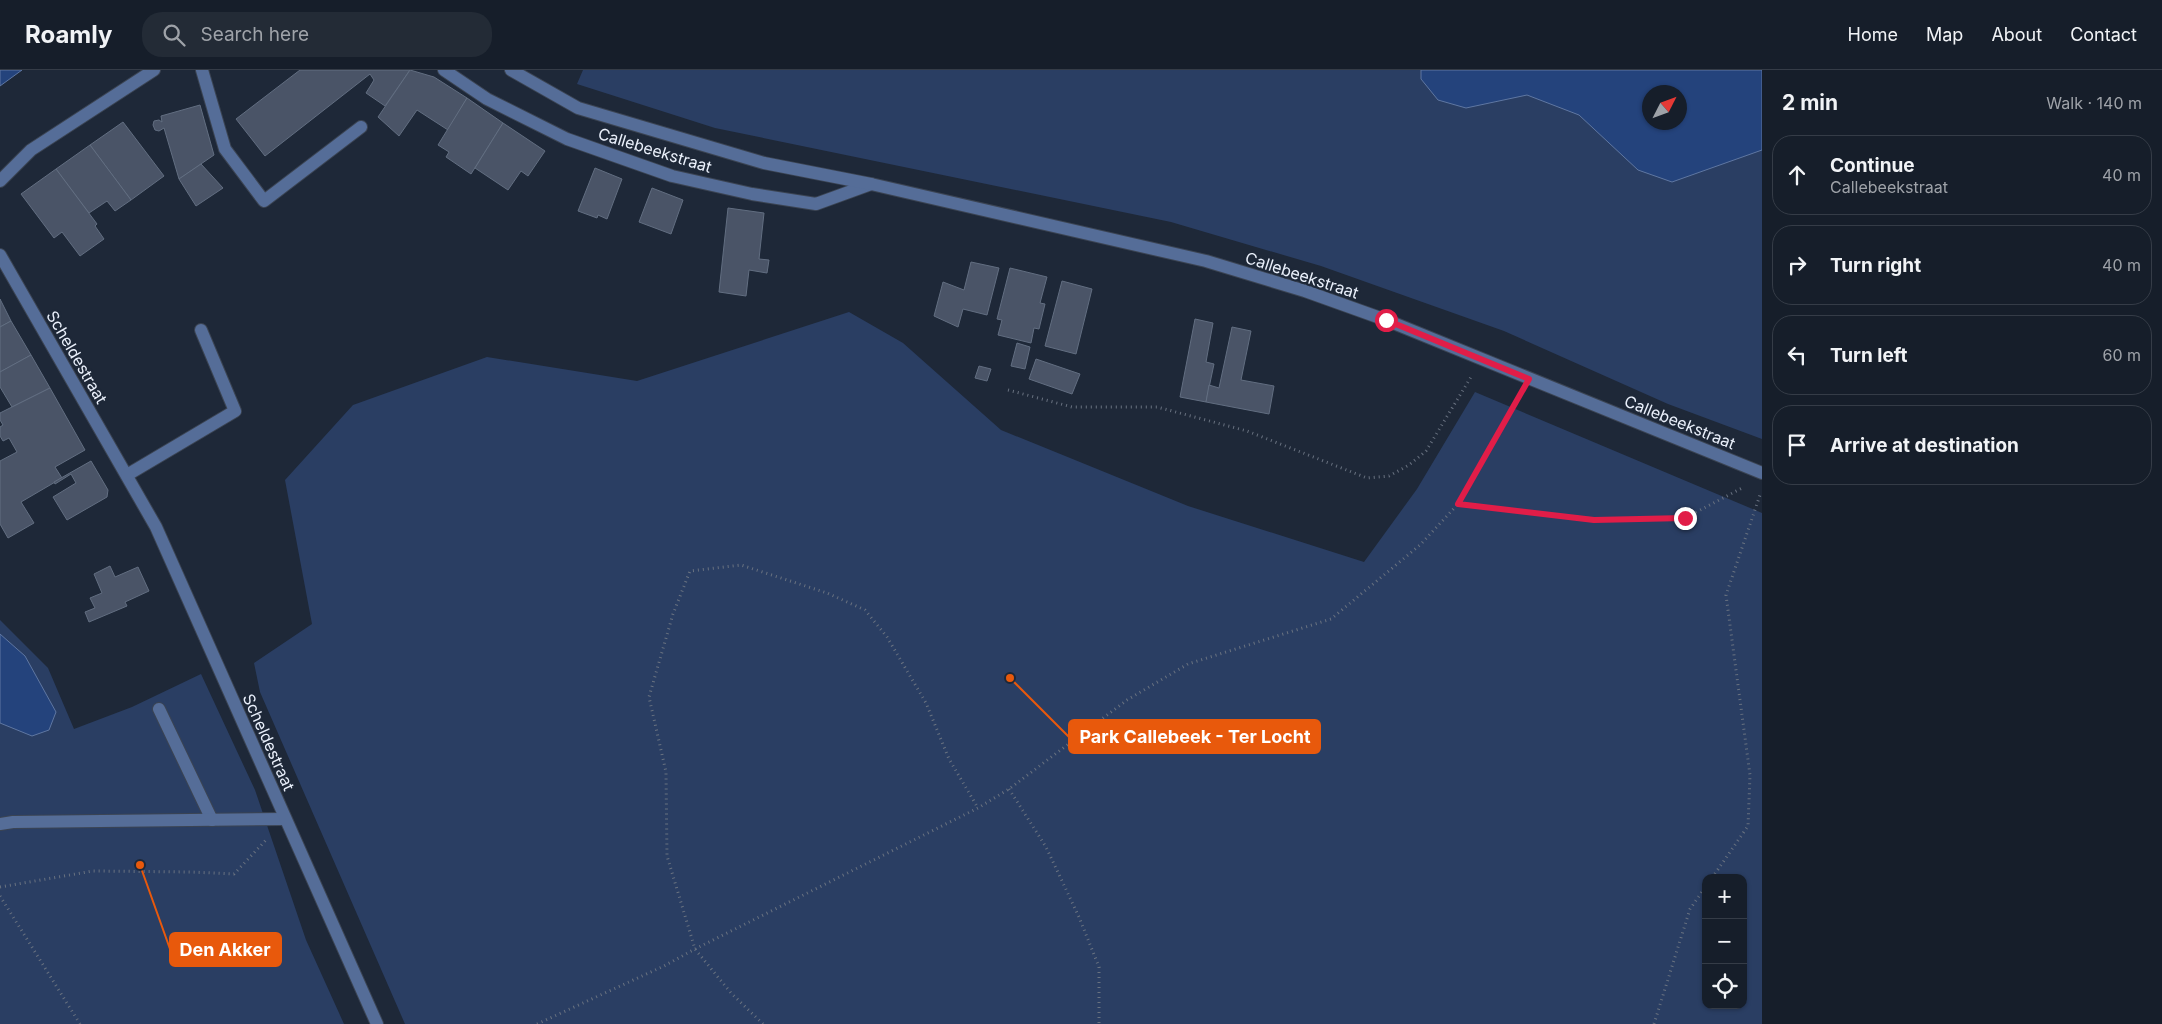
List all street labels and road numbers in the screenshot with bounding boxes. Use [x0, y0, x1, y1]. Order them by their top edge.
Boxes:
street label: Callebeekstraat [596, 123, 714, 177]
street label: Callebeekstraat [1243, 247, 1361, 303]
street label: Scheldestraat [42, 307, 112, 407]
street label: Callebeekstraat [1622, 391, 1738, 453]
street label: Scheldestraat [239, 690, 299, 794]

